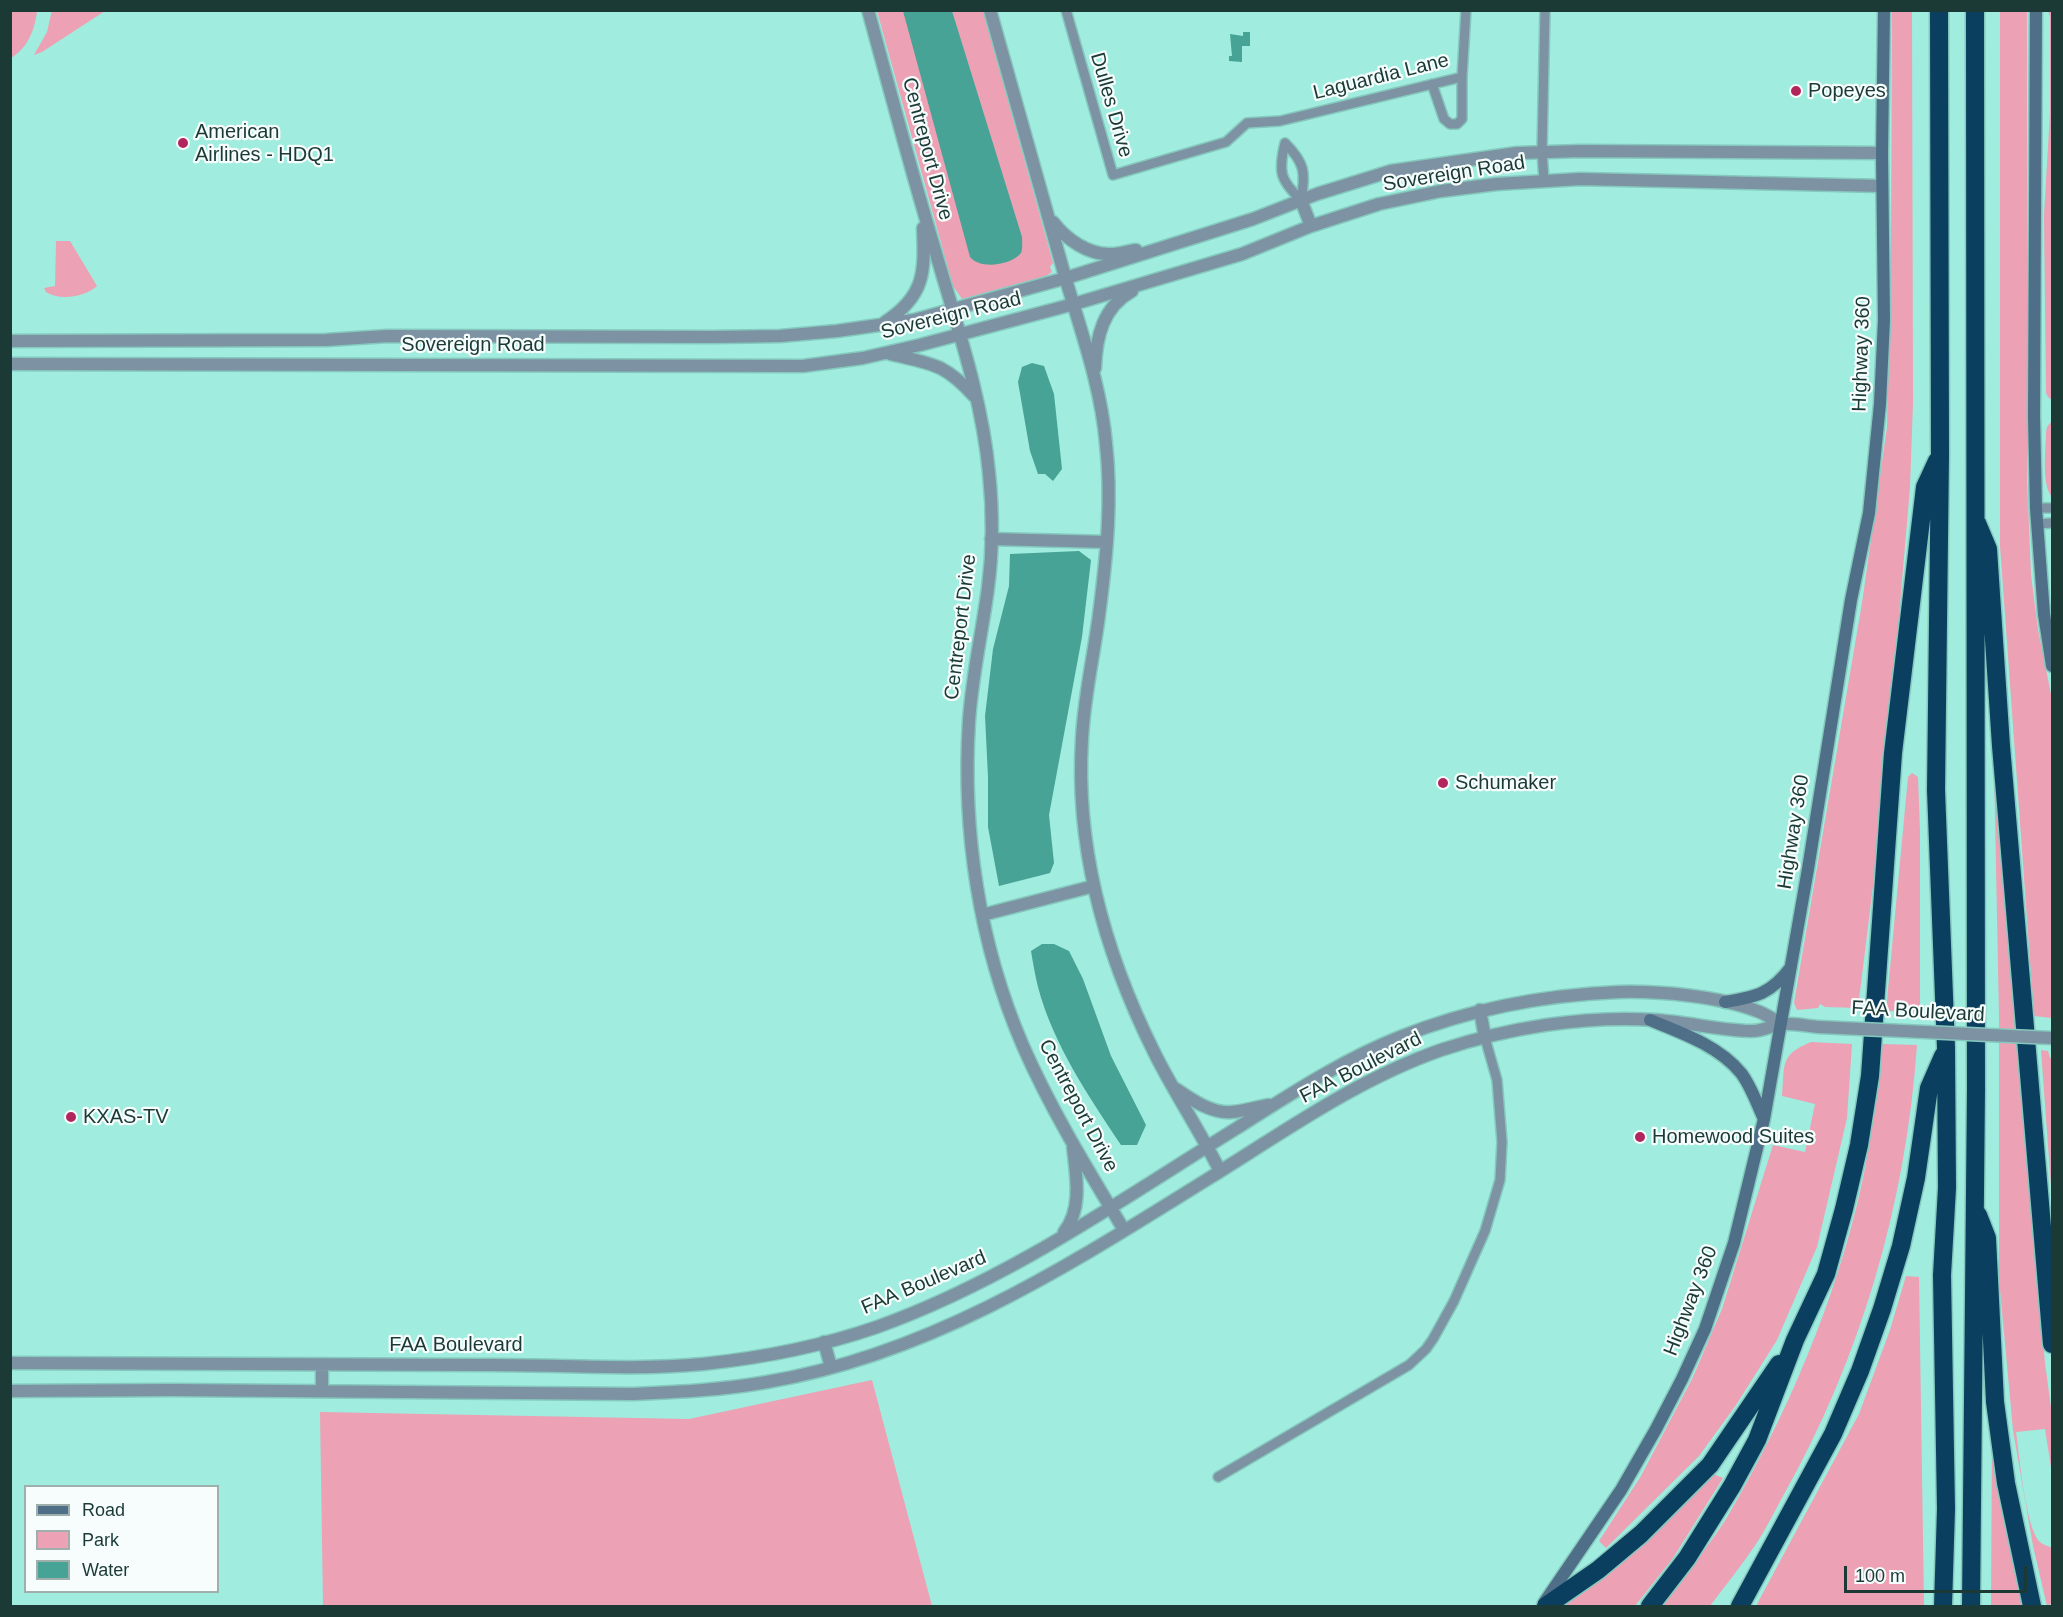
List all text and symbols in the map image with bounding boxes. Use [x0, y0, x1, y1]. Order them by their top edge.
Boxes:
street label: Laguardia Lane [1311, 49, 1451, 105]
street label: Dulles Drive [1085, 50, 1137, 160]
street label: Centreport Drive [896, 75, 958, 223]
place label: Popeyes [1808, 79, 1886, 103]
marker: Popeyes [1789, 84, 1803, 98]
place label: American Airlines - HDQ1 [195, 120, 334, 167]
marker: American Airlines - HDQ1 [176, 136, 190, 150]
street label: Sovereign Road [1381, 151, 1527, 197]
street label: Sovereign Road [879, 287, 1023, 345]
street label: Highway 360 [1848, 296, 1876, 412]
street label: Sovereign Road [401, 333, 545, 357]
street label: Centreport Drive [940, 553, 982, 701]
place label: Schumaker [1455, 771, 1556, 795]
street label: Highway 360 [1773, 773, 1815, 891]
marker: Schumaker [1436, 776, 1450, 790]
street label: FAA Boulevard [1851, 997, 1985, 1027]
street label: FAA Boulevard [1296, 1027, 1426, 1109]
street label: Centreport Drive [1033, 1036, 1123, 1176]
place label: KXAS-TV [83, 1105, 169, 1129]
marker: KXAS-TV [64, 1110, 78, 1124]
place label: Homewood Suites [1652, 1125, 1814, 1149]
marker: Homewood Suites [1633, 1130, 1647, 1144]
street label: Highway 360 [1659, 1243, 1723, 1359]
street label: FAA Boulevard [858, 1246, 990, 1320]
street label: FAA Boulevard [389, 1333, 523, 1357]
legend [24, 1485, 219, 1593]
text: Road [82, 1500, 125, 1520]
text: Park [82, 1530, 119, 1550]
scale bar [1847, 1554, 2030, 1592]
text: Water [82, 1560, 129, 1580]
text: 100 m [1855, 1566, 1905, 1586]

